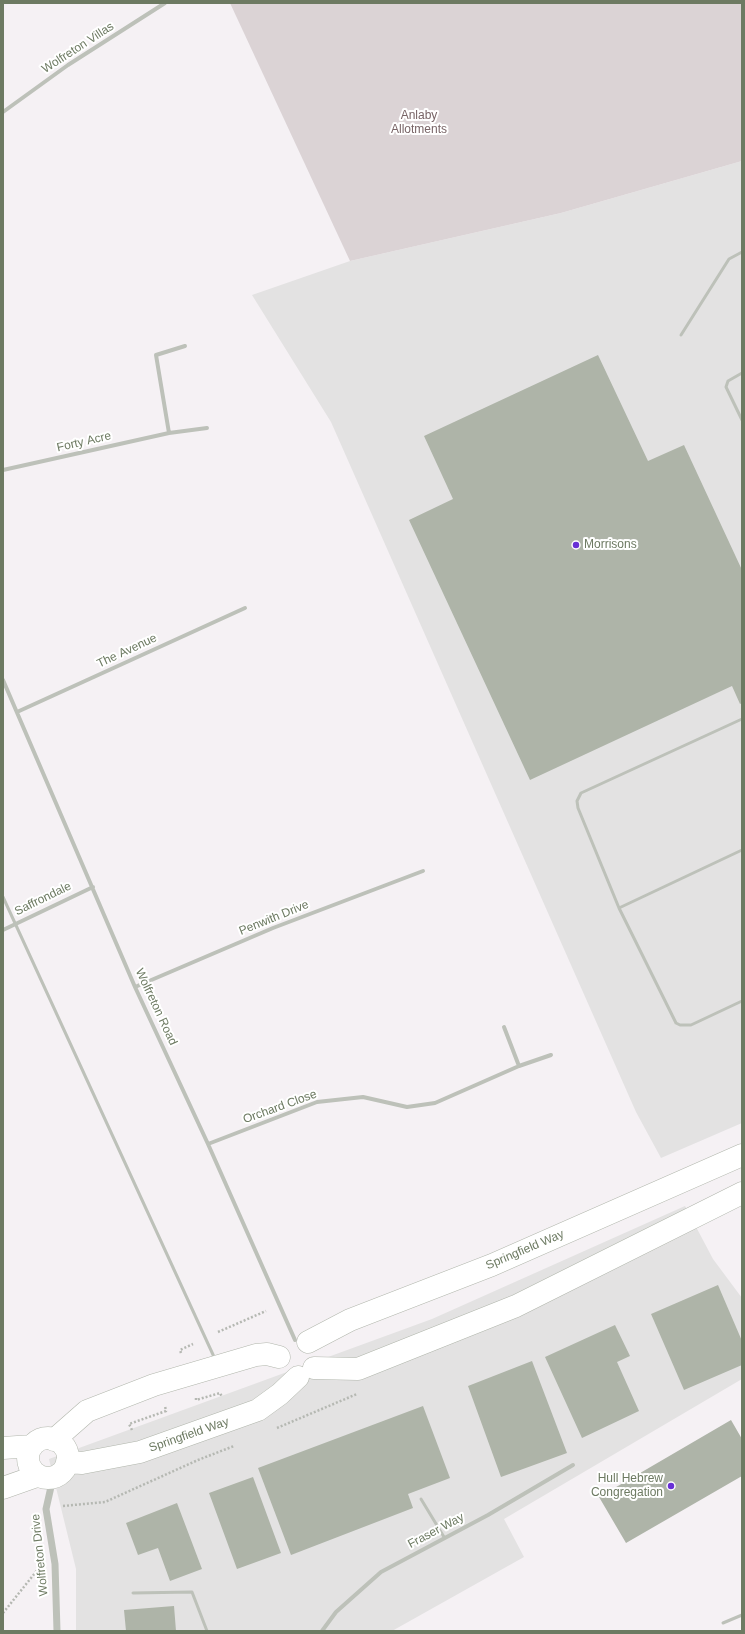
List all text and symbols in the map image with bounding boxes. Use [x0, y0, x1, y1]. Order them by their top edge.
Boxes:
street label: Wolfreton Villas [39, 19, 117, 77]
park label: Anlaby Allotments [391, 109, 447, 137]
street label: Forty Acre [55, 429, 113, 455]
place label: Morrisons [584, 538, 637, 552]
marker: Morrisons [571, 540, 581, 550]
street label: The Avenue [95, 631, 159, 671]
street label: Saffrondale [12, 879, 74, 919]
street label: Penwith Drive [237, 897, 311, 939]
street label: Wolfreton Road [132, 966, 180, 1048]
street label: Orchard Close [241, 1087, 319, 1127]
street label: Springfield Way [484, 1227, 566, 1273]
street label: Springfield Way [147, 1415, 231, 1455]
place label: Hull Hebrew Congregation [591, 1472, 663, 1500]
marker: Hull Hebrew Congregation [666, 1481, 676, 1491]
street label: Fraser Way [405, 1510, 467, 1552]
street label: Wolfreton Drive [29, 1513, 51, 1597]

